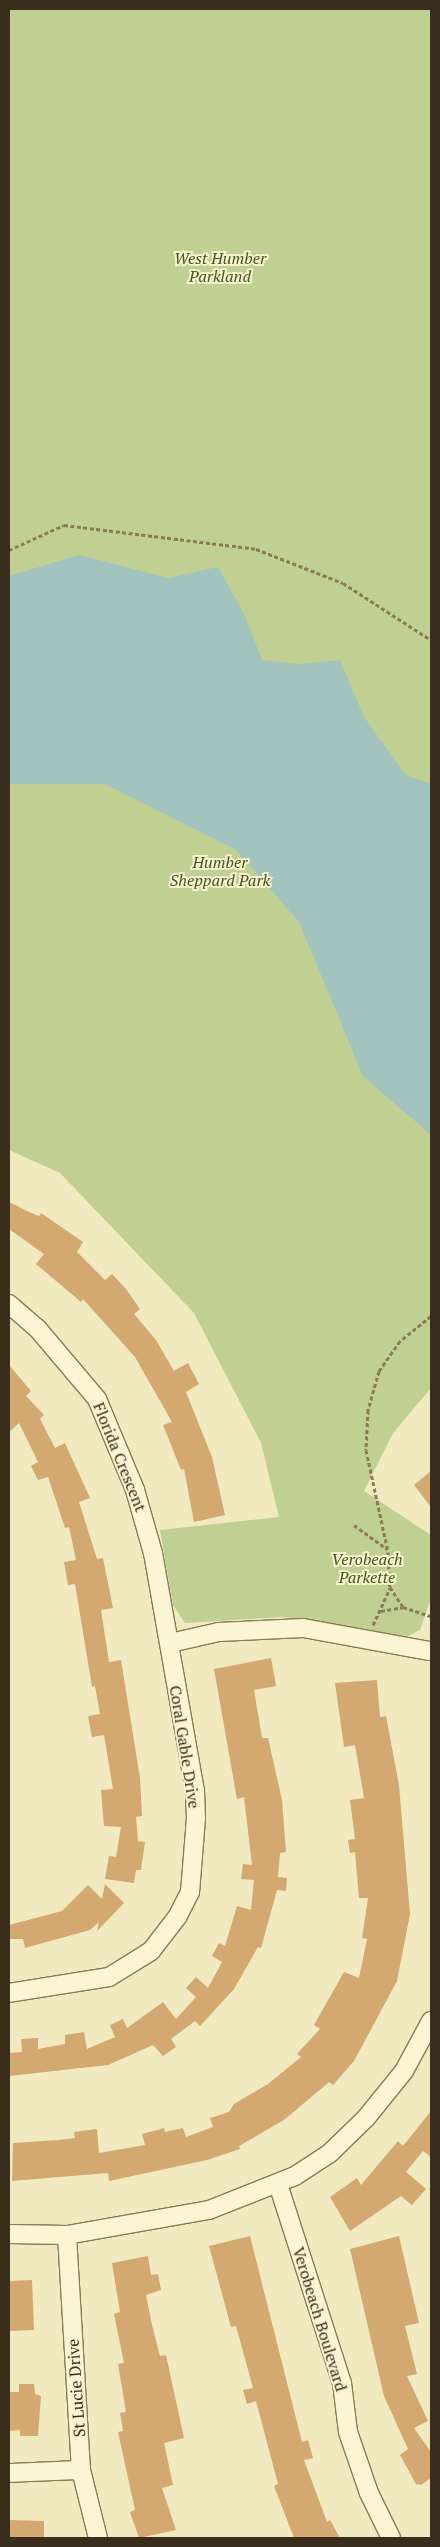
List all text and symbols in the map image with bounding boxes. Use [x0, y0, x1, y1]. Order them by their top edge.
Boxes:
park label: West Humber Parkland [174, 248, 266, 286]
park label: Humber Sheppard Park [170, 852, 270, 890]
street label: Florida Crescent [89, 1400, 151, 1514]
park label: Verobeach Parkette [331, 1549, 403, 1587]
street label: Coral Gable Drive [166, 1684, 204, 1810]
street label: Verobeach Boulevard [289, 2245, 351, 2393]
street label: St Lucie Drive [63, 2338, 89, 2438]

